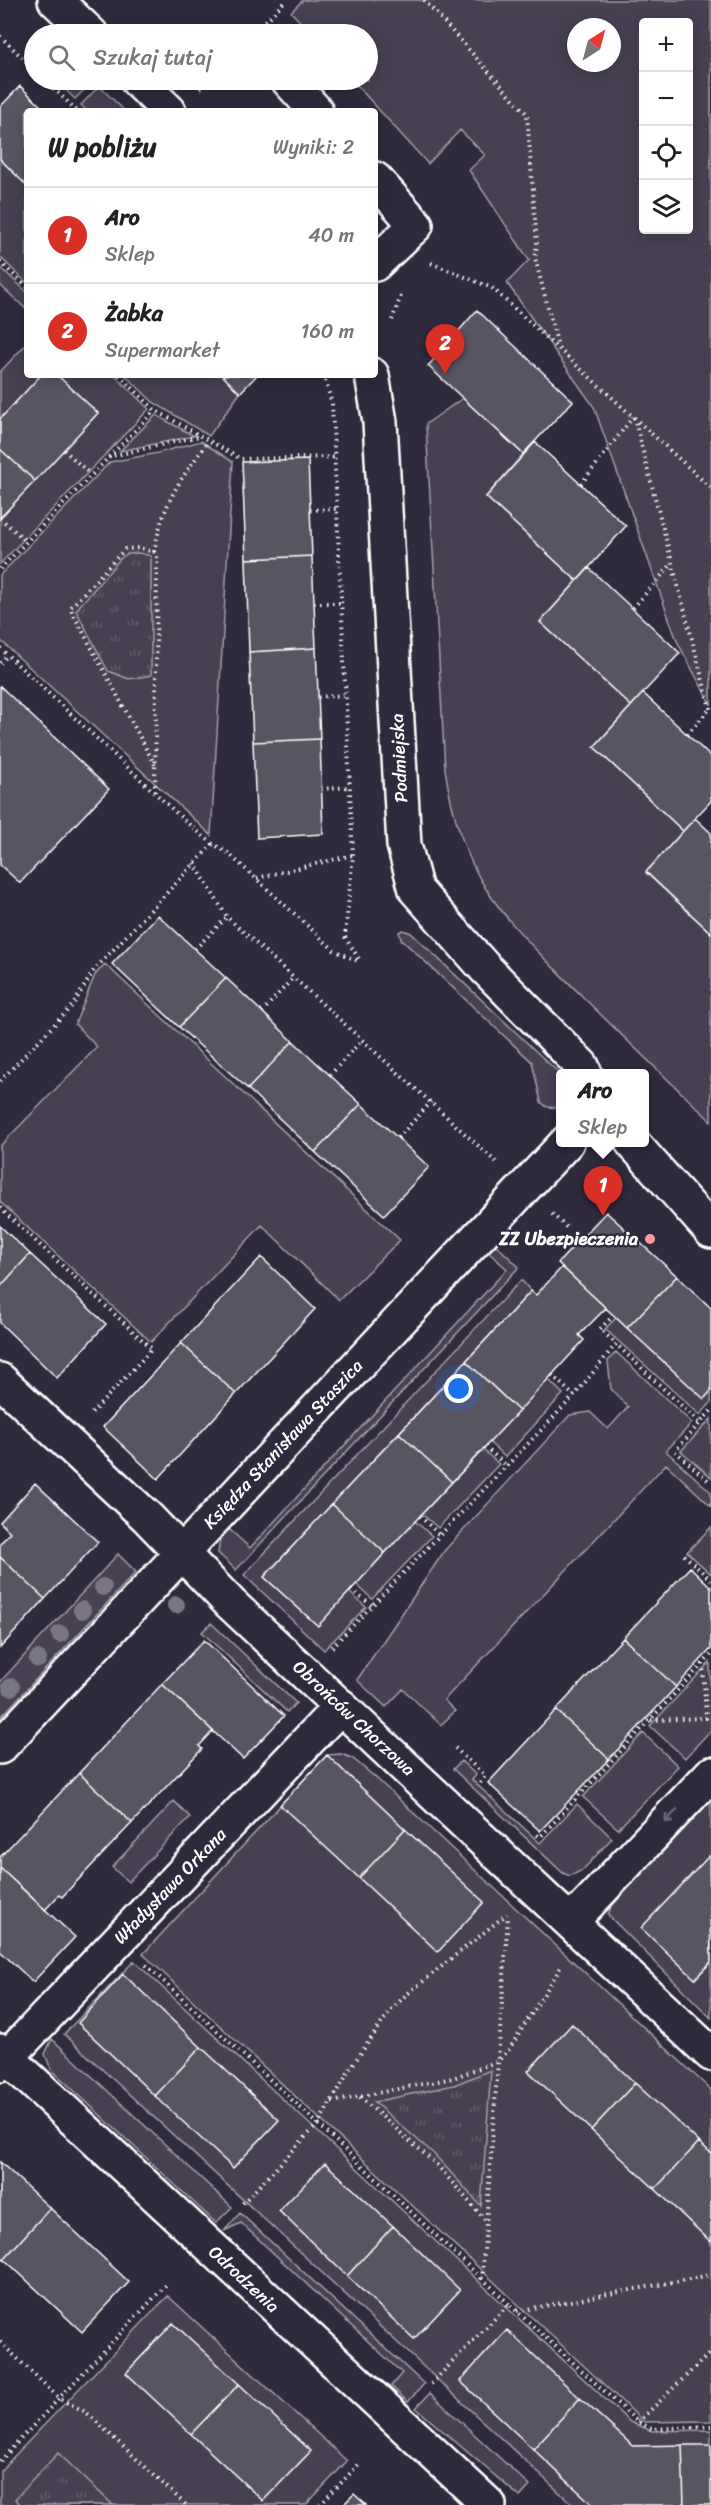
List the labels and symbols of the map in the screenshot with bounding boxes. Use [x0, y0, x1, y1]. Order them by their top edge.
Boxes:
north arrow [567, 18, 621, 72]
pin: 2 [426, 324, 464, 374]
street label: Podmiejska [381, 713, 417, 803]
pin: 1 [584, 1166, 622, 1216]
place label: ZZ Ubezpieczenia [498, 1223, 639, 1255]
marker: ZZ Ubezpieczenia [643, 1232, 657, 1246]
street label: Księdza Stanisława Staszica [195, 1351, 371, 1537]
your location [444, 1374, 473, 1403]
street label: Obrońców Chorzowa [285, 1652, 423, 1784]
one-way arrow [664, 1809, 678, 1824]
street label: Władysława Orkana [106, 1819, 235, 1952]
street label: Odrodzenia [201, 2237, 287, 2321]

